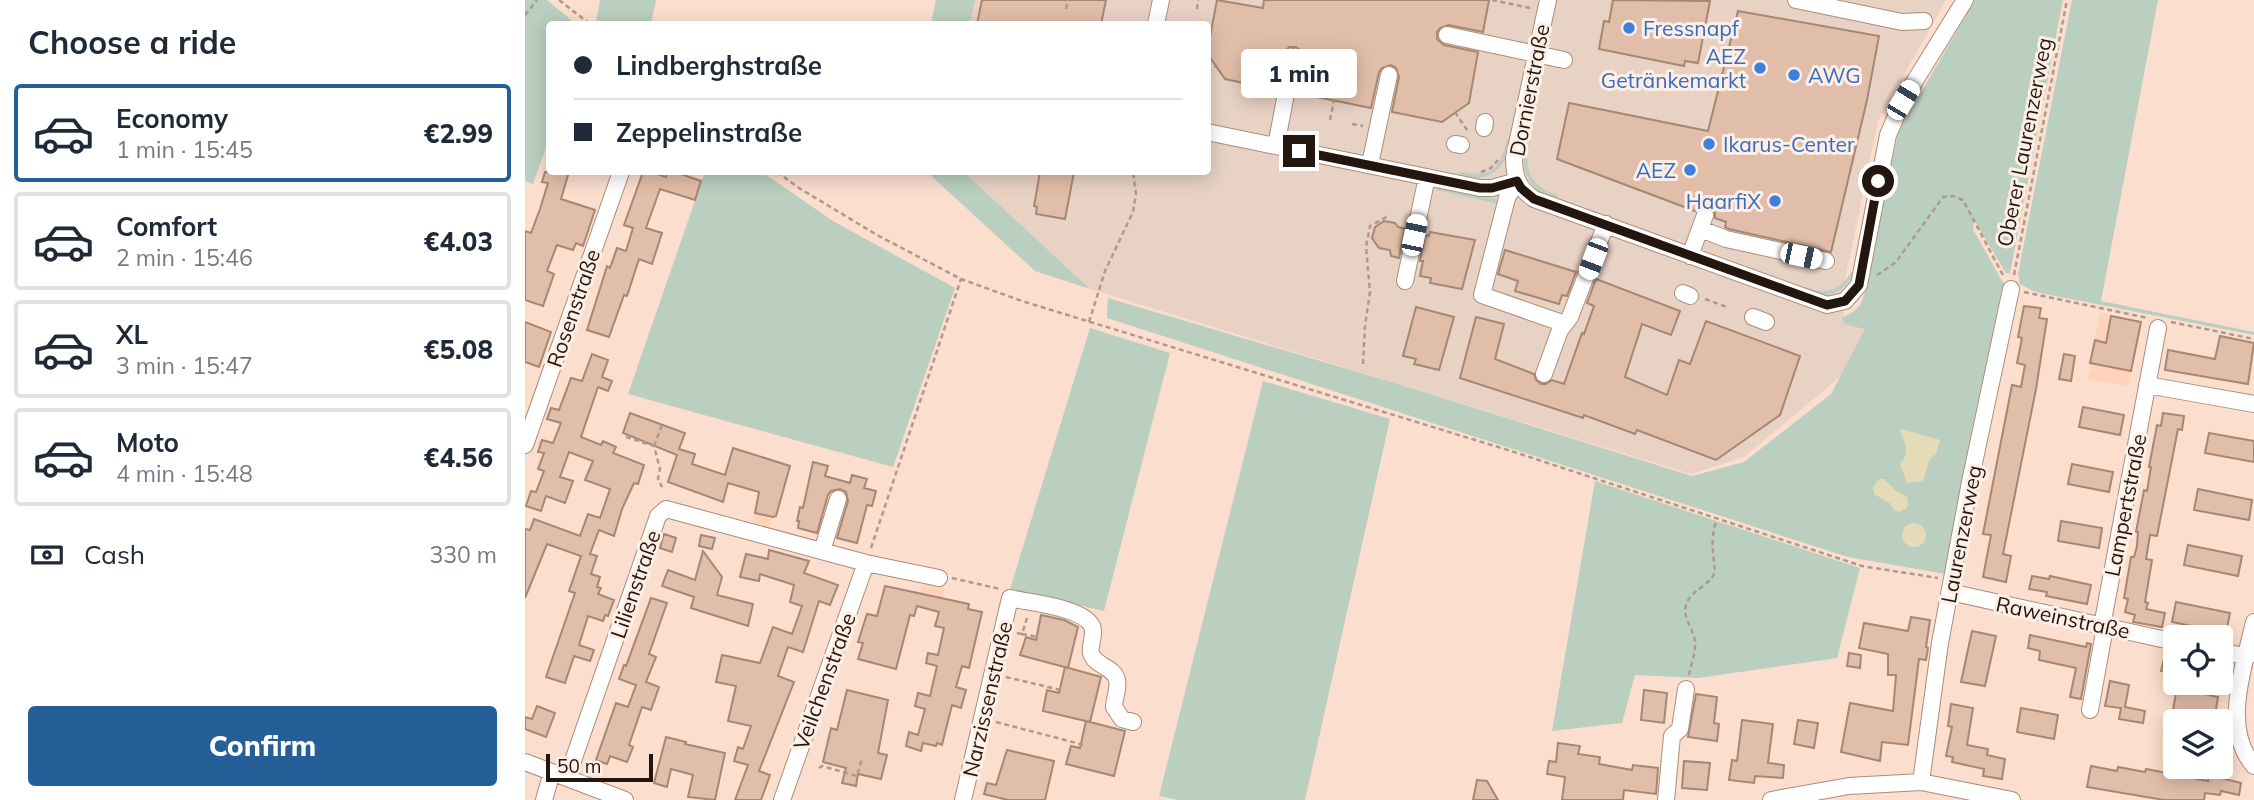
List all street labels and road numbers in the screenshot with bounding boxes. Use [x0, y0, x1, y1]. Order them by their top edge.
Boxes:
street label: Dornierstraße [1503, 22, 1555, 158]
street label: Oberer Laurenzerweg [1991, 35, 2057, 249]
street label: Rosenstraße [541, 246, 605, 370]
street label: Lampertstraße [2098, 432, 2152, 578]
street label: Laurenzerweg [1935, 463, 1987, 605]
street label: Lilienstraße [604, 526, 666, 642]
street label: Raweinstraße [1994, 590, 2132, 644]
street label: Veilchenstraße [787, 609, 861, 753]
street label: Narzissenstraße [956, 619, 1018, 779]

